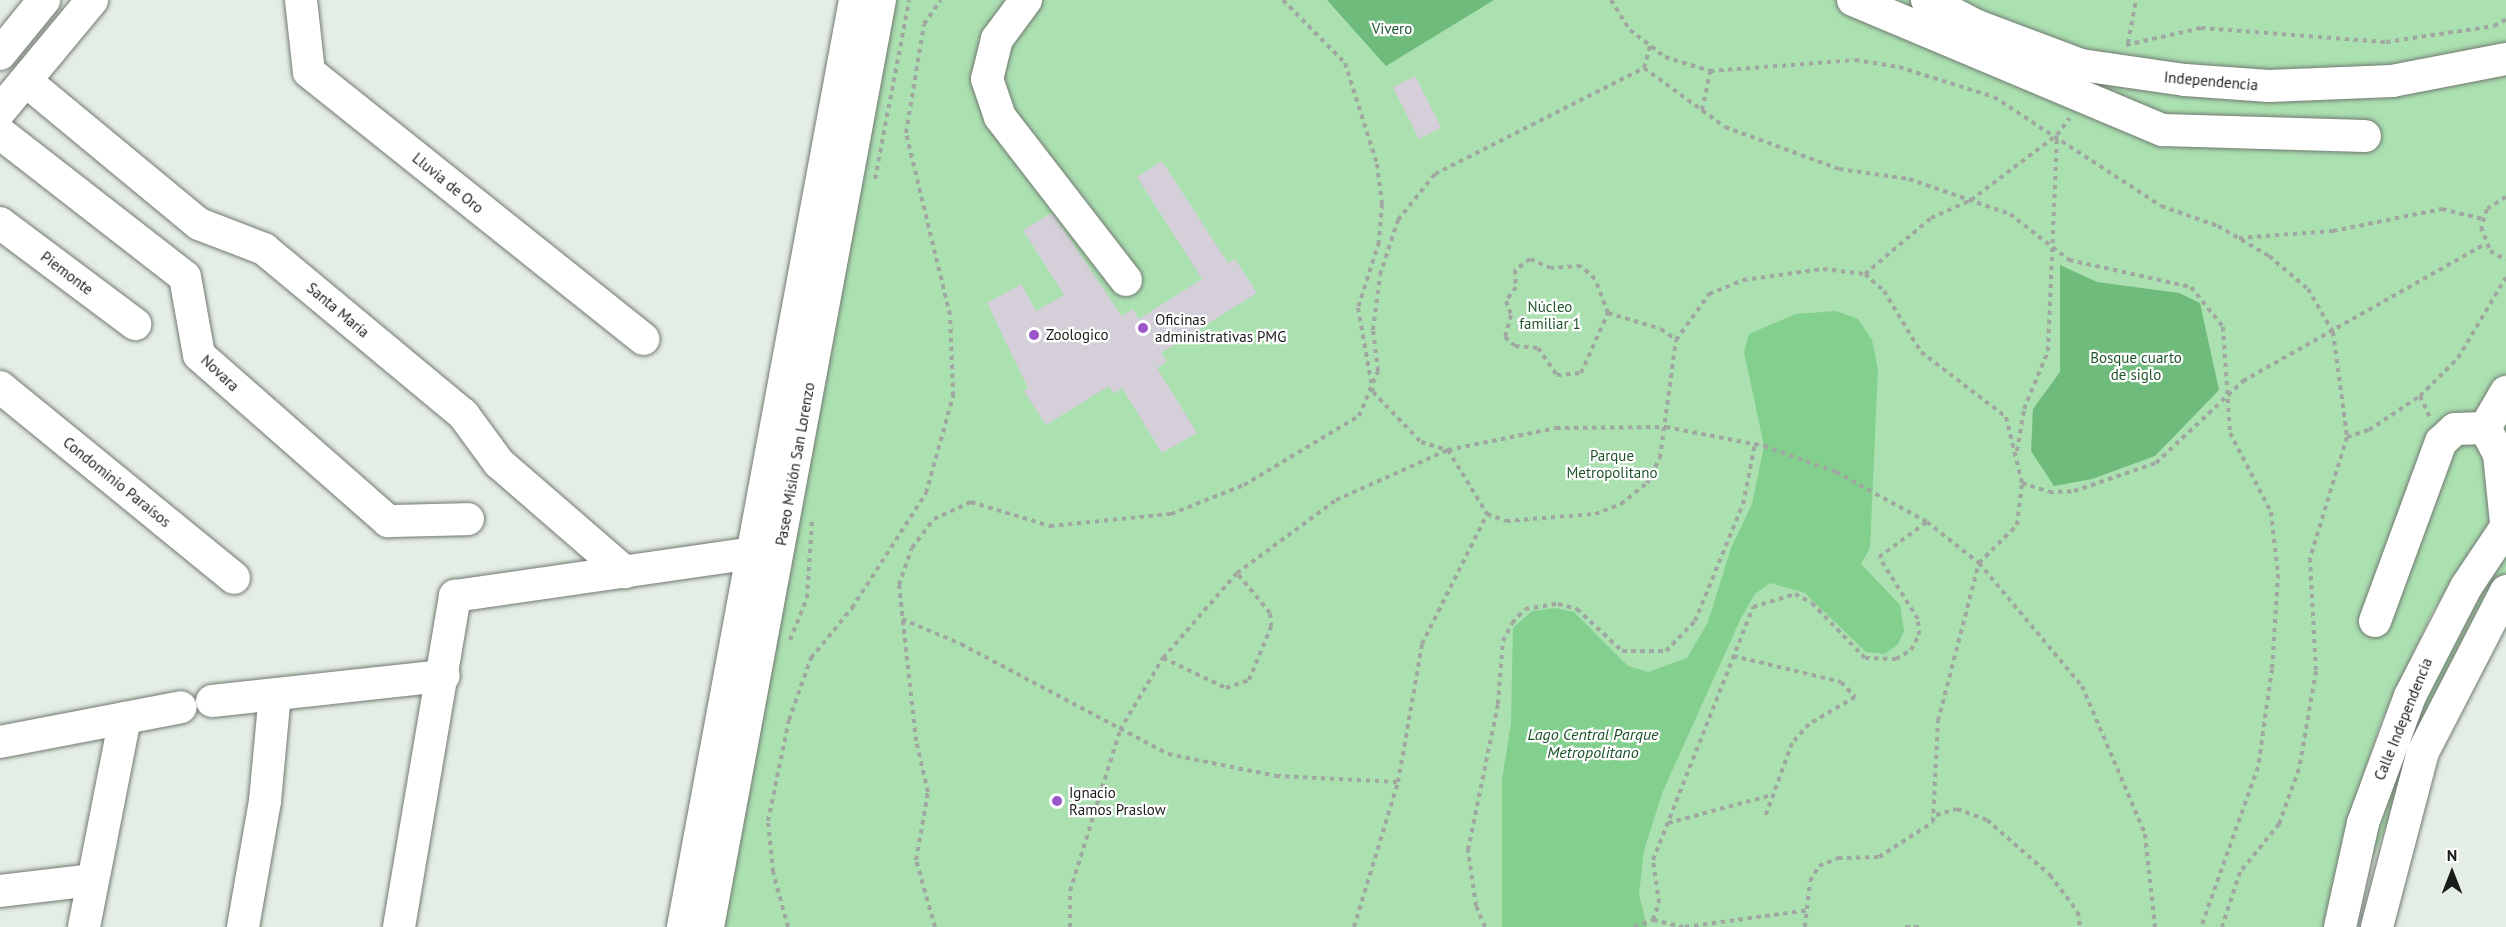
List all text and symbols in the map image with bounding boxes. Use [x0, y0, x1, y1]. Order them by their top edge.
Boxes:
park label: Vivero [1372, 20, 1412, 38]
street label: Independencia [2163, 68, 2259, 94]
street label: Lluvia de Oro [409, 149, 487, 217]
street label: Piemonte [37, 247, 97, 299]
street label: Santa María [303, 279, 373, 341]
park label: Núcleo familiar 1 [1519, 297, 1581, 332]
place label: Oficinas administrativas PMG [1155, 310, 1286, 345]
marker: Oficinas administrativas PMG [1136, 321, 1150, 335]
place label: Zoologico [1046, 326, 1108, 344]
marker: Zoologico [1027, 328, 1041, 342]
park label: Bosque cuarto de siglo [2090, 348, 2182, 383]
street label: Novara [197, 351, 243, 395]
street label: Paseo Misión San Lorenzo [772, 381, 818, 547]
street label: Condominio Paraísos [60, 433, 174, 531]
park label: Parque Metropolitano [1566, 446, 1658, 481]
street label: Calle Independencia [2370, 655, 2436, 783]
water label: Lago Central Parque Metropolitano [1527, 724, 1659, 762]
place label: Ignacio Ramos Praslow [1069, 783, 1166, 818]
marker: Ignacio Ramos Praslow [1050, 794, 1064, 808]
north arrow [2422, 843, 2482, 903]
text: N [2447, 845, 2457, 865]

